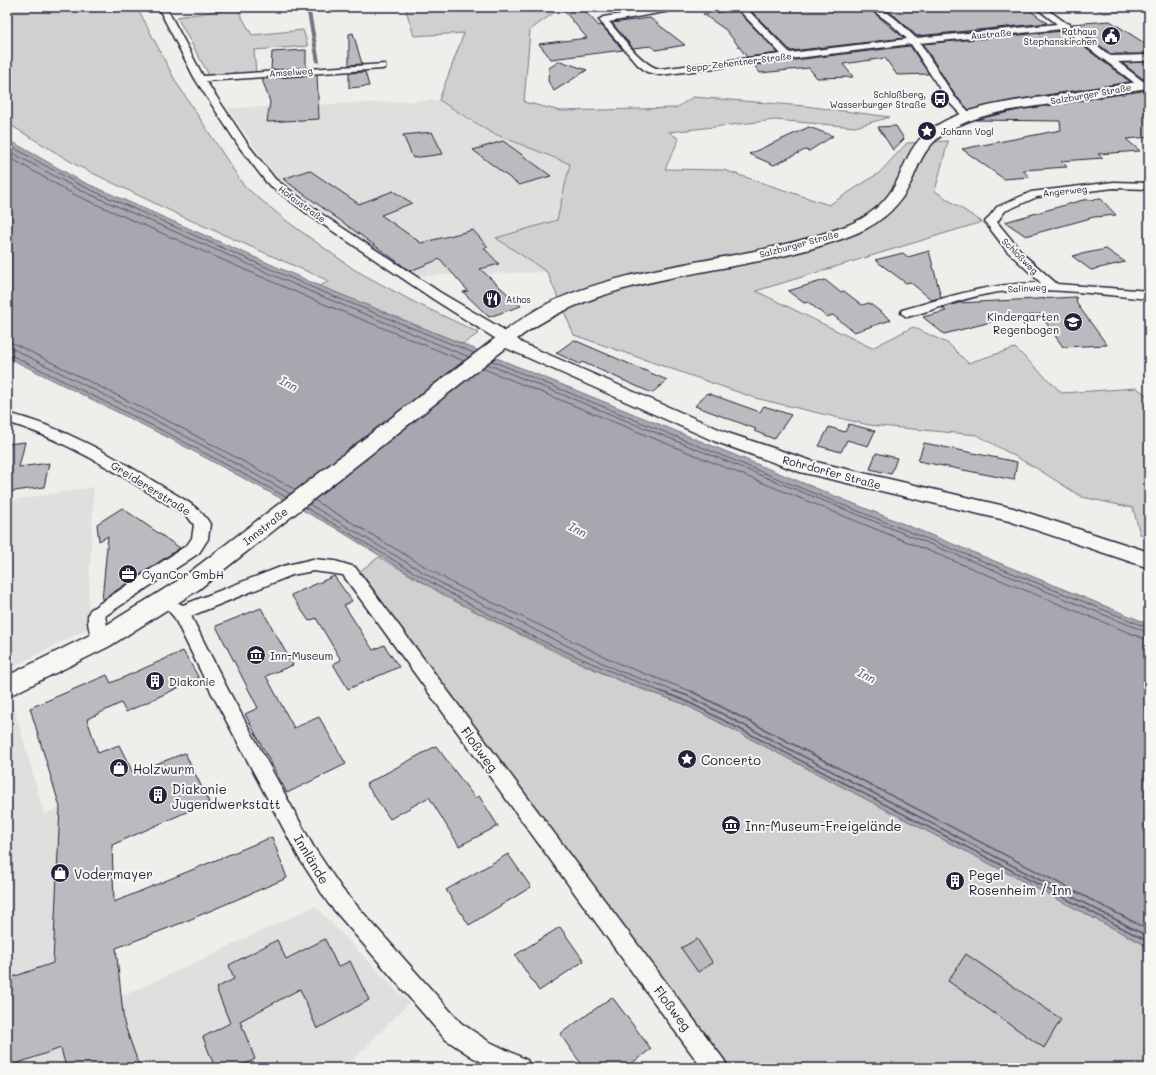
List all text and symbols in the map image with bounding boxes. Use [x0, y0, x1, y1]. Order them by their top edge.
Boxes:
public building icon: Rathaus Stephanskirchen [1100, 25, 1122, 47]
place label: Rathaus Stephanskirchen [1024, 26, 1097, 47]
street label: Austraße [970, 27, 1012, 41]
street label: Sepp-Zehentner-Straße [686, 50, 792, 74]
street label: Amselweg [269, 65, 313, 79]
street label: Salzburger Straße [1050, 81, 1132, 107]
bus stop icon: Schloßberg, Wasserburger Straße [929, 88, 951, 110]
place label: Schloßberg, Wasserburger Straße [830, 89, 926, 110]
place icon: Johann Vogl [916, 120, 938, 142]
place label: Johann Vogl [941, 126, 993, 137]
street label: Hofaustraße [276, 183, 328, 225]
street label: Angerweg [1042, 183, 1088, 199]
street label: Salzburger Straße [758, 228, 840, 260]
street label: Schloßweg [1000, 236, 1040, 276]
street label: Salinweg [1008, 282, 1046, 294]
restaurant icon: Athos [481, 288, 503, 310]
place label: Athos [506, 294, 531, 305]
place label: Kindergarten Regenbogen [987, 309, 1059, 337]
school or university icon: Kindergarten Regenbogen [1062, 311, 1084, 333]
water label: Inn [277, 372, 301, 394]
street label: Rohrdorfer Straße [781, 452, 883, 492]
street label: Greidererstraße [108, 457, 194, 519]
street label: Innstraße [239, 504, 291, 548]
water label: Inn [566, 518, 590, 540]
office icon: CyanCor GmbH [117, 563, 139, 585]
place label: CyanCor GmbH [142, 567, 224, 582]
museum icon: Inn-Museum [245, 644, 267, 666]
place label: Inn-Museum [270, 648, 333, 663]
water label: Inn [855, 664, 879, 686]
building icon: Diakonie [144, 670, 166, 692]
place label: Diakonie [169, 674, 216, 689]
street label: Floßweg [458, 723, 502, 775]
place icon: Concerto [676, 748, 698, 770]
place label: Concerto [701, 751, 761, 768]
shop icon: Holzwurm [108, 757, 130, 779]
place label: Holzwurm [133, 760, 195, 777]
place label: Diakonie Jugendwerkstatt [172, 780, 281, 812]
building icon: Diakonie Jugendwerkstatt [147, 784, 169, 806]
museum icon: Inn-Museum-Freigelände [720, 814, 742, 836]
place label: Inn-Museum-Freigelände [745, 817, 902, 834]
street label: Innlände [291, 831, 333, 887]
shop icon: Vodermayer [49, 862, 71, 884]
place label: Vodermayer [74, 865, 153, 882]
place label: Pegel Rosenheim / Inn [969, 866, 1072, 898]
building icon: Pegel Rosenheim / Inn [944, 870, 966, 892]
street label: Floßweg [651, 982, 695, 1034]

